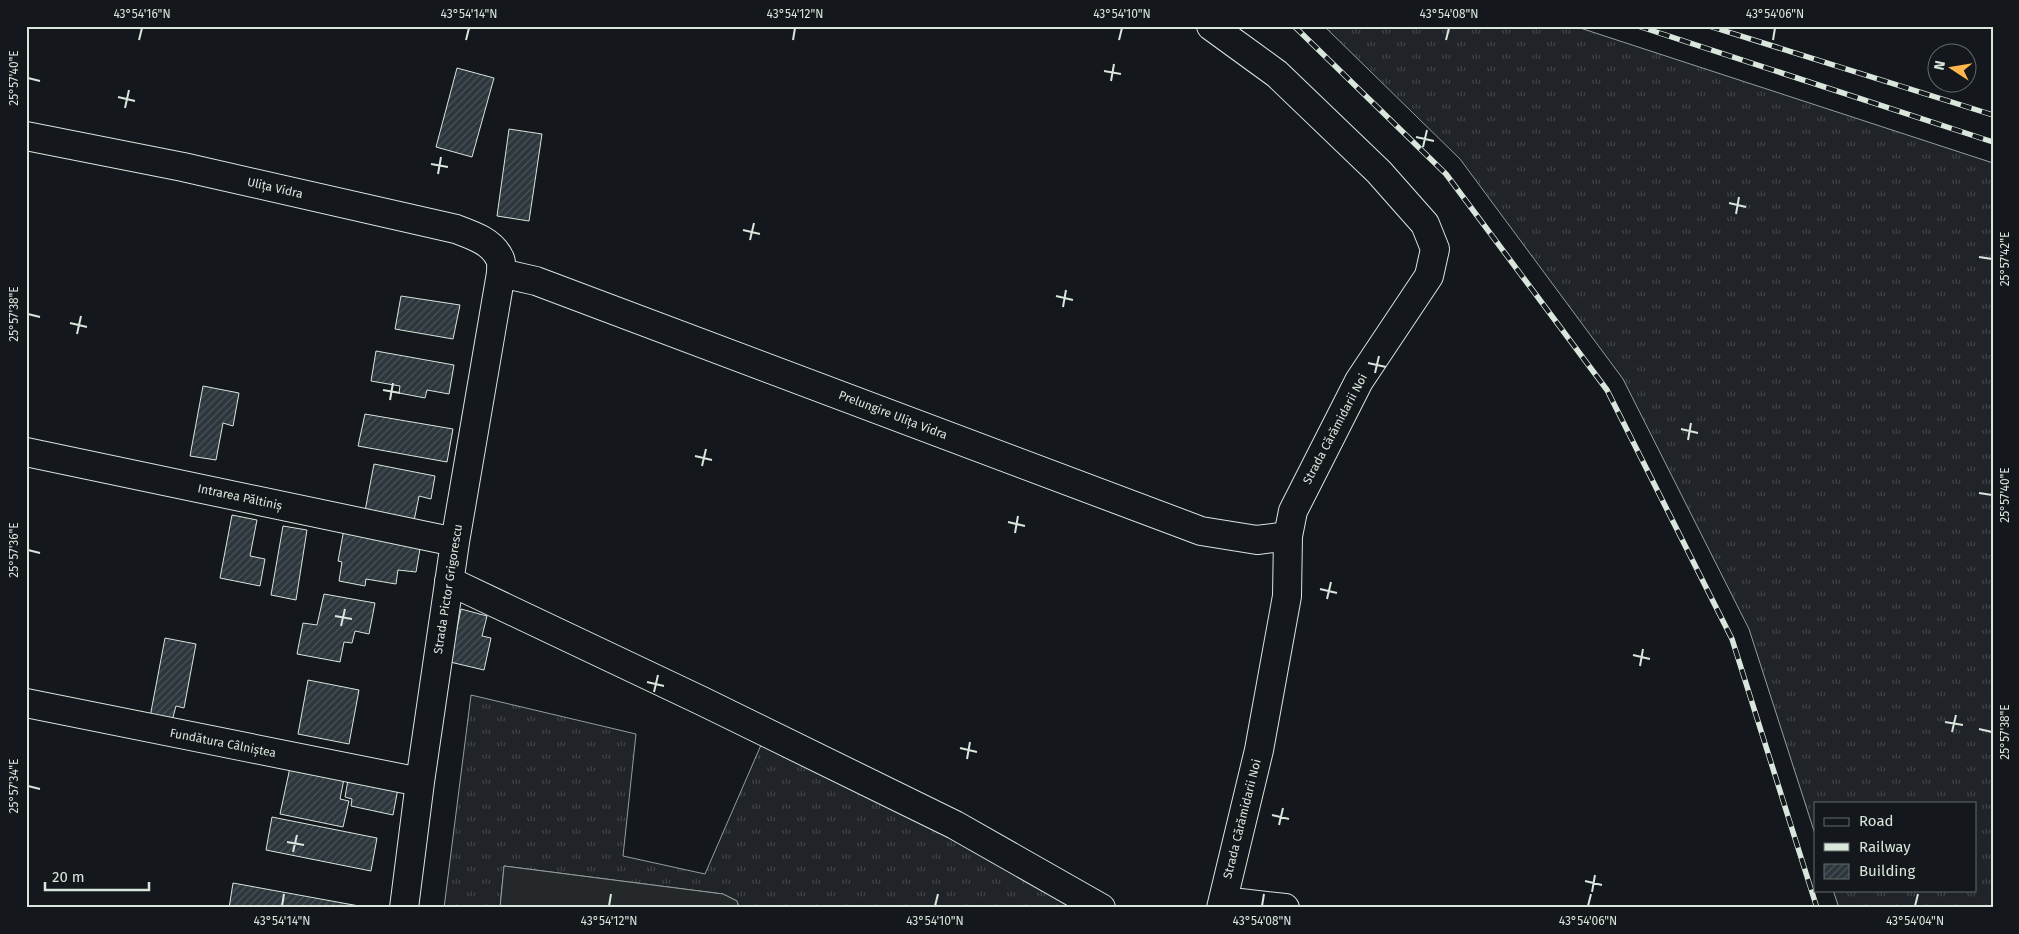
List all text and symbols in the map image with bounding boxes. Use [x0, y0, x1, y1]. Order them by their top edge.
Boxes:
text: 43°54'16"N [113, 7, 171, 21]
text: 43°54'14"N [441, 7, 497, 21]
text: 43°54'12"N [767, 7, 824, 21]
text: 43°54'10"N [1093, 7, 1151, 21]
text: 43°54'08"N [1420, 7, 1478, 21]
text: 43°54'06"N [1746, 7, 1804, 21]
north arrow [1926, 42, 1976, 92]
text: 25°57'40"E [7, 50, 21, 106]
text: N [1930, 59, 1949, 72]
street label: Ulița Vidra [246, 175, 304, 202]
text: 25°57'42"E [1998, 232, 2012, 286]
text: 25°57'38"E [7, 286, 21, 342]
street label: Strada Cărămidarii Noi [1300, 371, 1370, 487]
street label: Prelungire Ulița Vidra [836, 388, 949, 443]
text: 25°57'40"E [1998, 467, 2012, 523]
street label: Intrarea Păltiniș [196, 481, 284, 514]
text: 25°57'36"E [7, 522, 21, 578]
street label: Strada Pictor Grigorescu [431, 523, 465, 655]
text: 25°57'38"E [1998, 704, 2012, 760]
street label: Fundătura Câlniștea [168, 726, 277, 761]
street label: Strada Cărămidarii Noi [1220, 758, 1264, 880]
text: 25°57'34"E [7, 759, 21, 813]
legend [1814, 802, 1976, 892]
text: Road [1859, 812, 1894, 830]
text: Railway [1859, 838, 1911, 856]
scale bar [45, 859, 149, 891]
text: Building [1859, 862, 1915, 880]
text: 20 m [52, 868, 85, 886]
text: 43°54'14"N [254, 914, 310, 928]
text: 43°54'12"N [581, 914, 638, 928]
text: 43°54'10"N [906, 914, 964, 928]
text: 43°54'08"N [1233, 914, 1291, 928]
text: 43°54'06"N [1559, 914, 1617, 928]
text: 43°54'04"N [1886, 914, 1944, 928]

